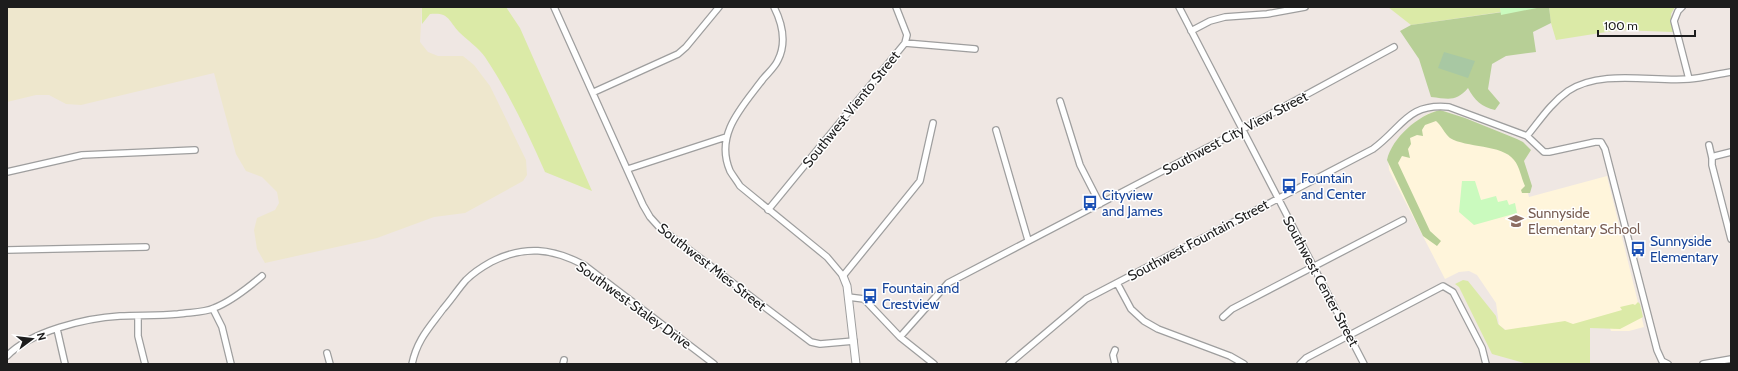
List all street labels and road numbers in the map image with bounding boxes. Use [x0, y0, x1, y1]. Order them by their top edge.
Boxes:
street label: Southwest Viento Street [798, 47, 904, 171]
street label: Southwest City View Street [1159, 87, 1311, 179]
street label: Southwest Fountain Street [1124, 195, 1272, 285]
street label: Southwest Center Street [1279, 213, 1363, 349]
street label: Southwest Mies Street [654, 219, 770, 315]
street label: Southwest Staley Drive [573, 257, 695, 353]

